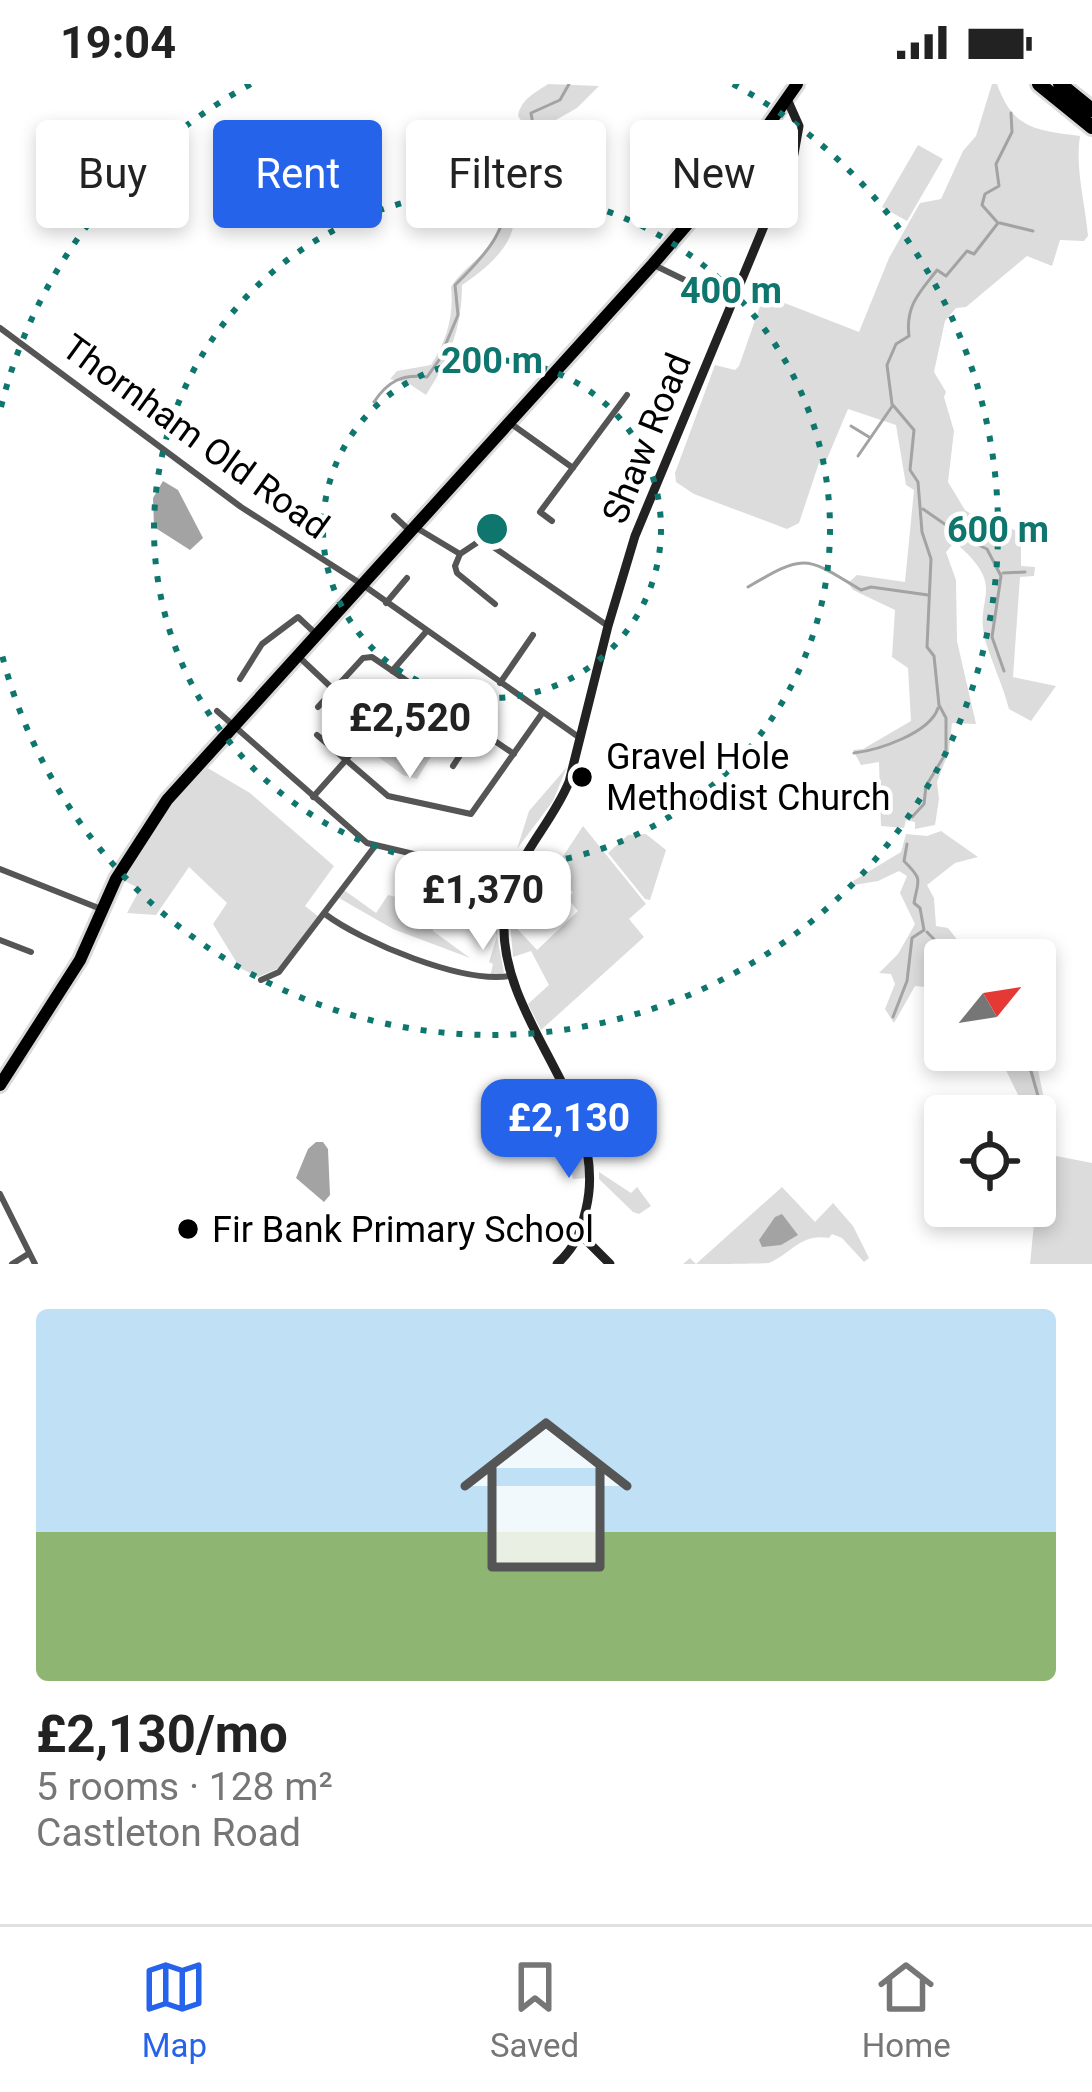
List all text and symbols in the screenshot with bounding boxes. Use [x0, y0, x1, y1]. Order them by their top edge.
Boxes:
text: 19:04 [60, 16, 176, 69]
chip: Buy [36, 120, 189, 228]
chip: Rent [213, 120, 382, 228]
chip: Filters [406, 120, 606, 228]
chip: New [630, 120, 798, 228]
text: 400 m [680, 270, 782, 312]
street label: Thornham Old Road [54, 326, 337, 548]
text: 200 m [441, 340, 543, 382]
street label: Shaw Road [594, 347, 700, 529]
centre of rings [471, 508, 513, 550]
text: 600 m [947, 509, 1049, 551]
pin: £2,520 [312, 679, 508, 781]
text: £2,520 [349, 695, 471, 741]
place label: Gravel Hole Methodist Church [606, 736, 891, 819]
marker: Gravel Hole Methodist Church [569, 764, 595, 790]
pin: £1,370 [385, 851, 581, 953]
text: £1,370 [422, 867, 544, 913]
north arrow [924, 939, 1056, 1071]
map controls [924, 939, 1056, 1227]
pin: £2,130 [471, 1079, 667, 1181]
text: £2,130 [508, 1095, 630, 1141]
button: locate [924, 1095, 1056, 1227]
place label: Fir Bank Primary School [212, 1209, 594, 1251]
marker: Fir Bank Primary School [175, 1216, 201, 1242]
icon: home [438, 1387, 654, 1603]
text: £2,130/mo [36, 1705, 288, 1764]
text: 5 rooms · 128 m² [36, 1764, 333, 1810]
text: Castleton Road [36, 1810, 301, 1856]
tab: Map [141, 1954, 207, 2065]
tab: Saved [490, 1954, 579, 2065]
tab: Home [862, 1954, 951, 2065]

